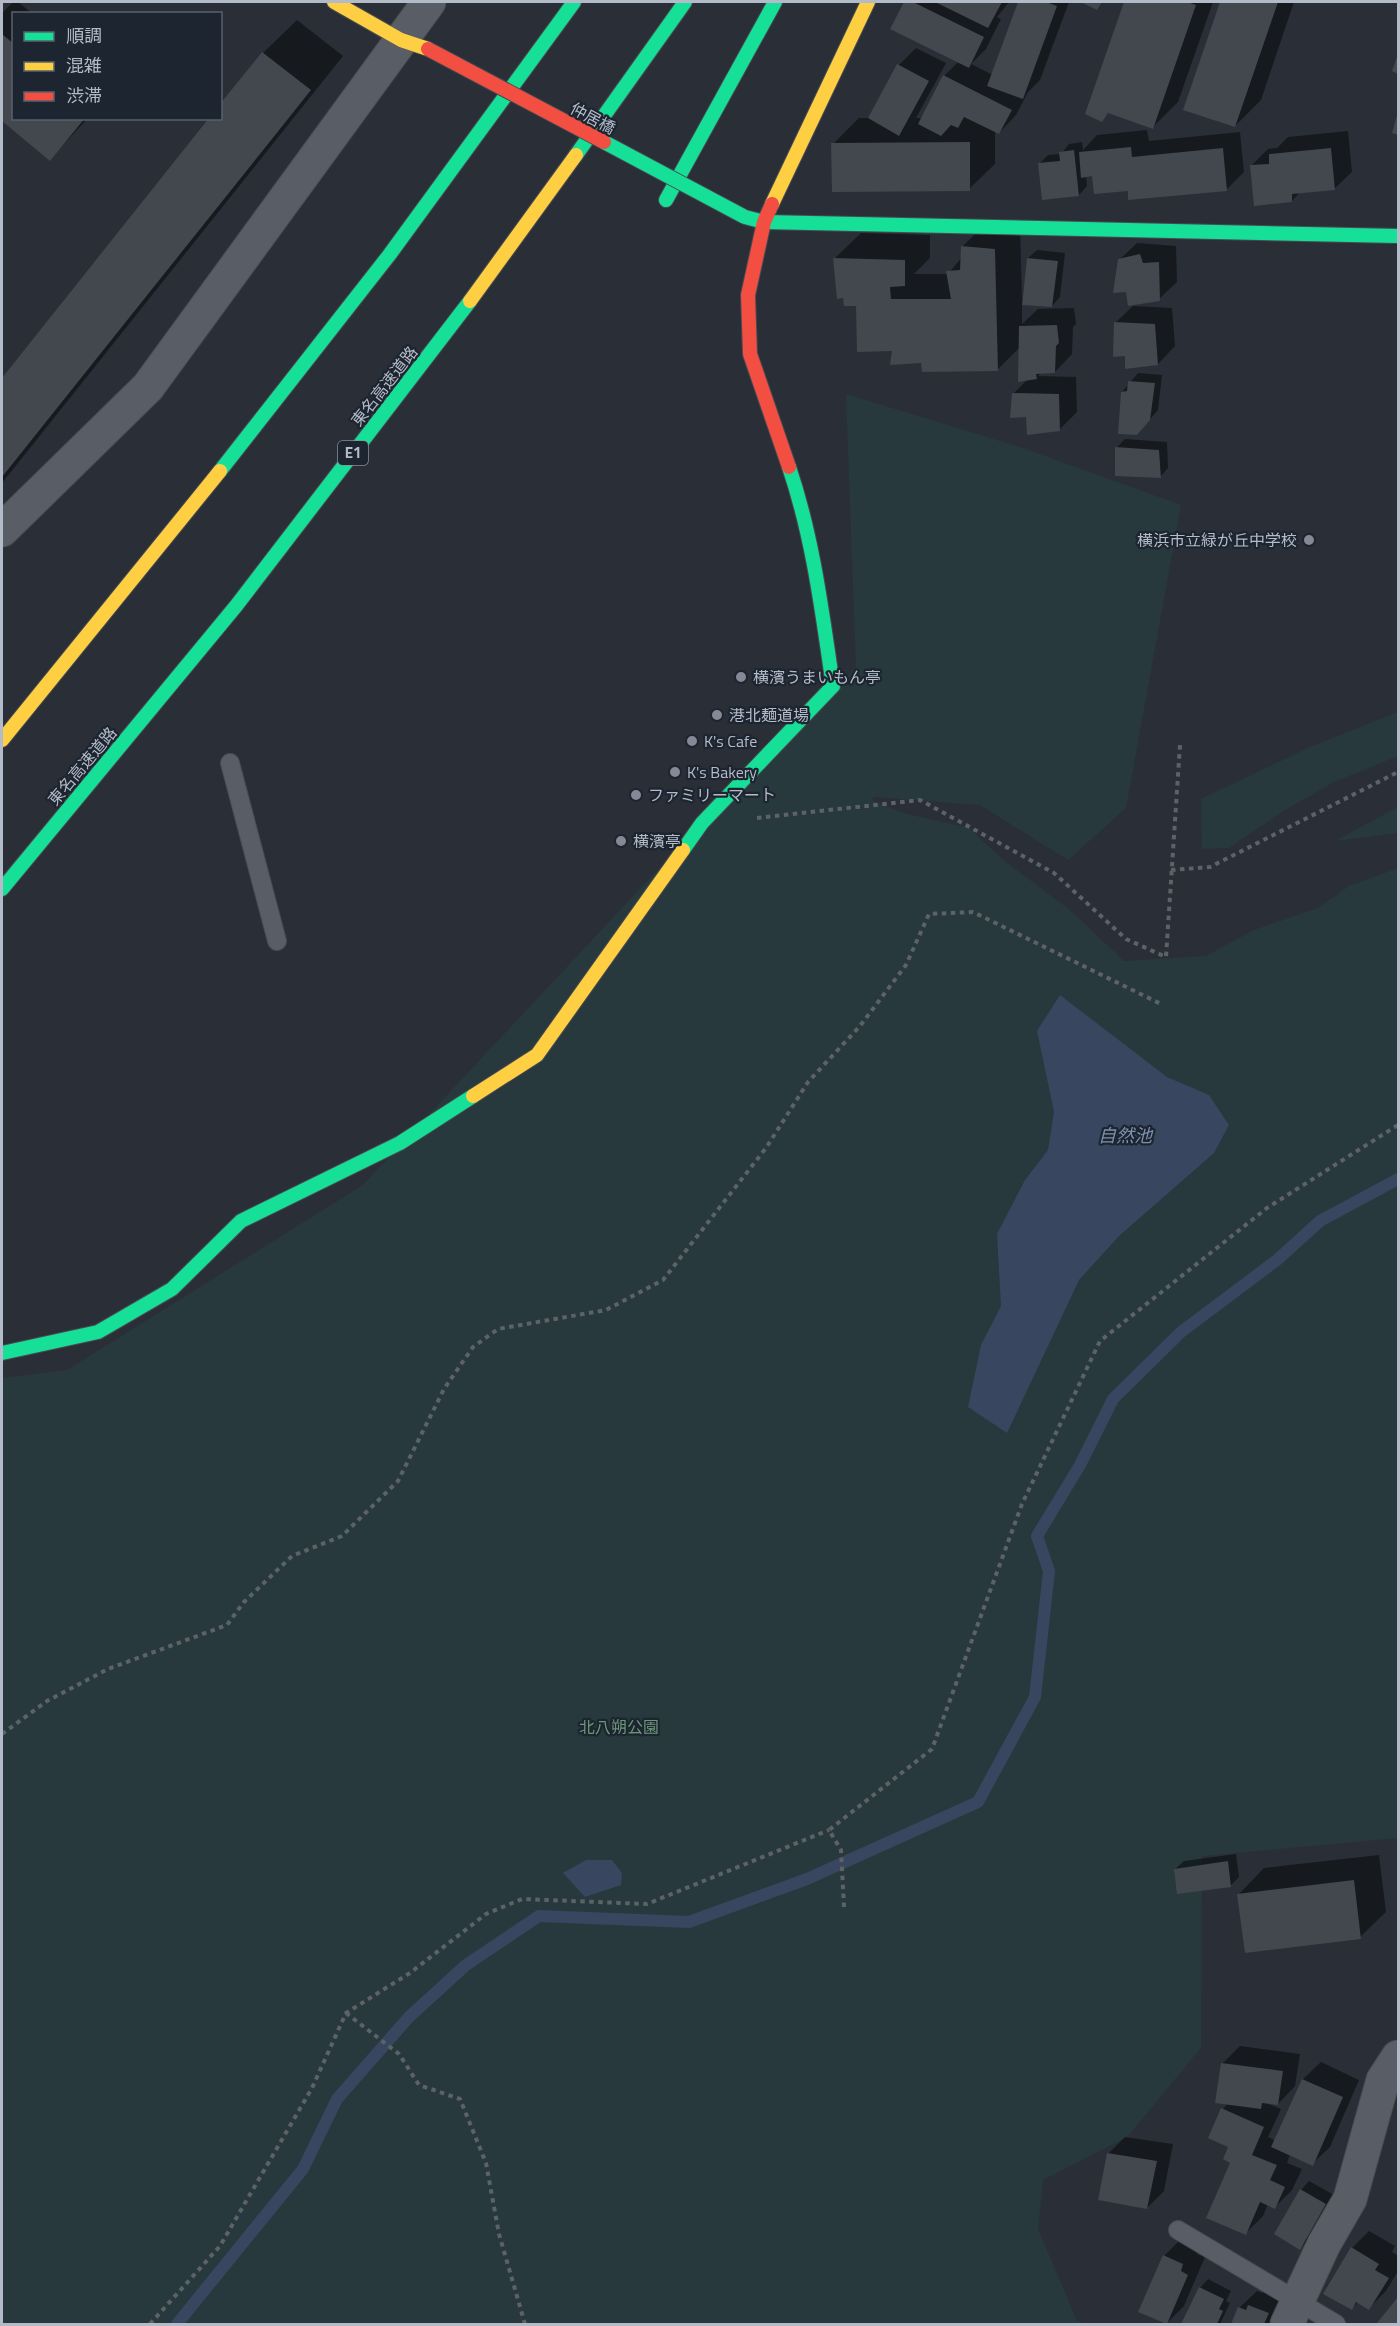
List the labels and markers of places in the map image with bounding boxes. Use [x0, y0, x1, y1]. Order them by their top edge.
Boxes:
place label: 横浜市立緑が丘中学校 [1137, 528, 1297, 552]
marker: 横浜市立緑が丘中学校 [1302, 533, 1316, 547]
place label: 横濱うまいもん亭 [753, 665, 881, 689]
marker: 横濱うまいもん亭 [734, 670, 748, 684]
place label: 港北麺道場 [729, 703, 809, 727]
marker: 港北麺道場 [710, 708, 724, 722]
place label: K's Cafe [704, 729, 757, 753]
marker: K's Cafe [685, 734, 699, 748]
place label: K's Bakery [687, 760, 757, 784]
marker: K's Bakery [668, 765, 682, 779]
place label: ファミリーマート [648, 783, 776, 807]
marker: ファミリーマート [629, 788, 643, 802]
place label: 横濱亭 [633, 829, 681, 853]
marker: 横濱亭 [614, 834, 628, 848]

